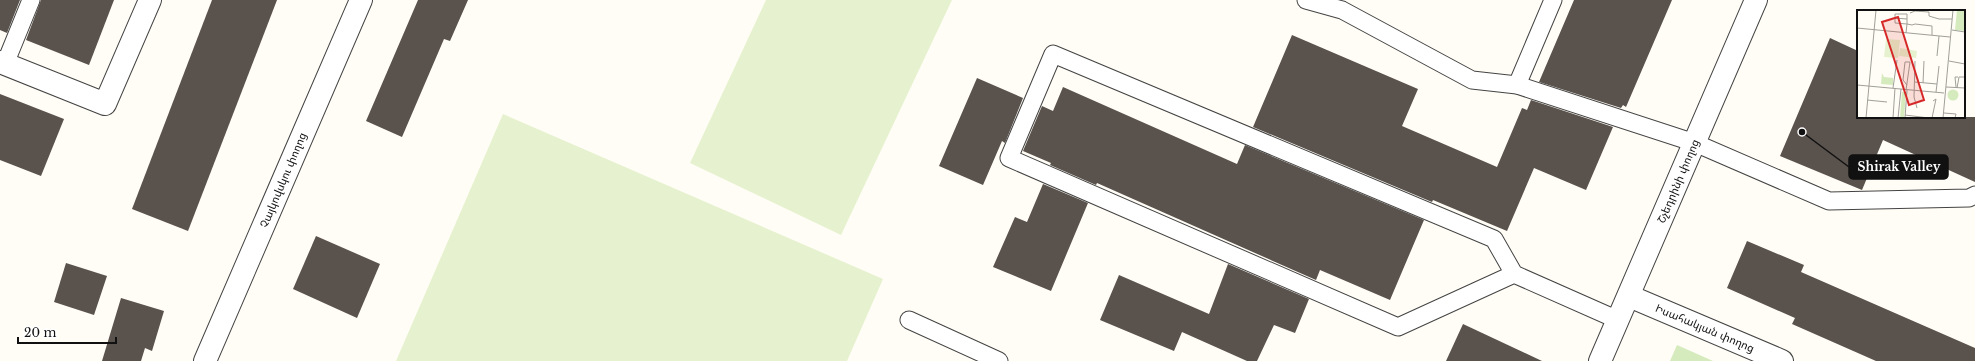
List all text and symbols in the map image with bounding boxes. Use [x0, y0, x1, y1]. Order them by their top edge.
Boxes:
inset map [1857, 10, 1965, 118]
street label: Չայկովսկու փողոց [257, 130, 309, 230]
street label: Շչեդրինի փողոց [1654, 137, 1702, 225]
callout: Shirak Valley [1849, 155, 1948, 179]
text: Shirak Valley [1858, 159, 1941, 174]
street label: Իսահակյան փողոց [1653, 301, 1757, 355]
scale bar [18, 319, 116, 345]
text: 20 m [24, 325, 56, 340]

